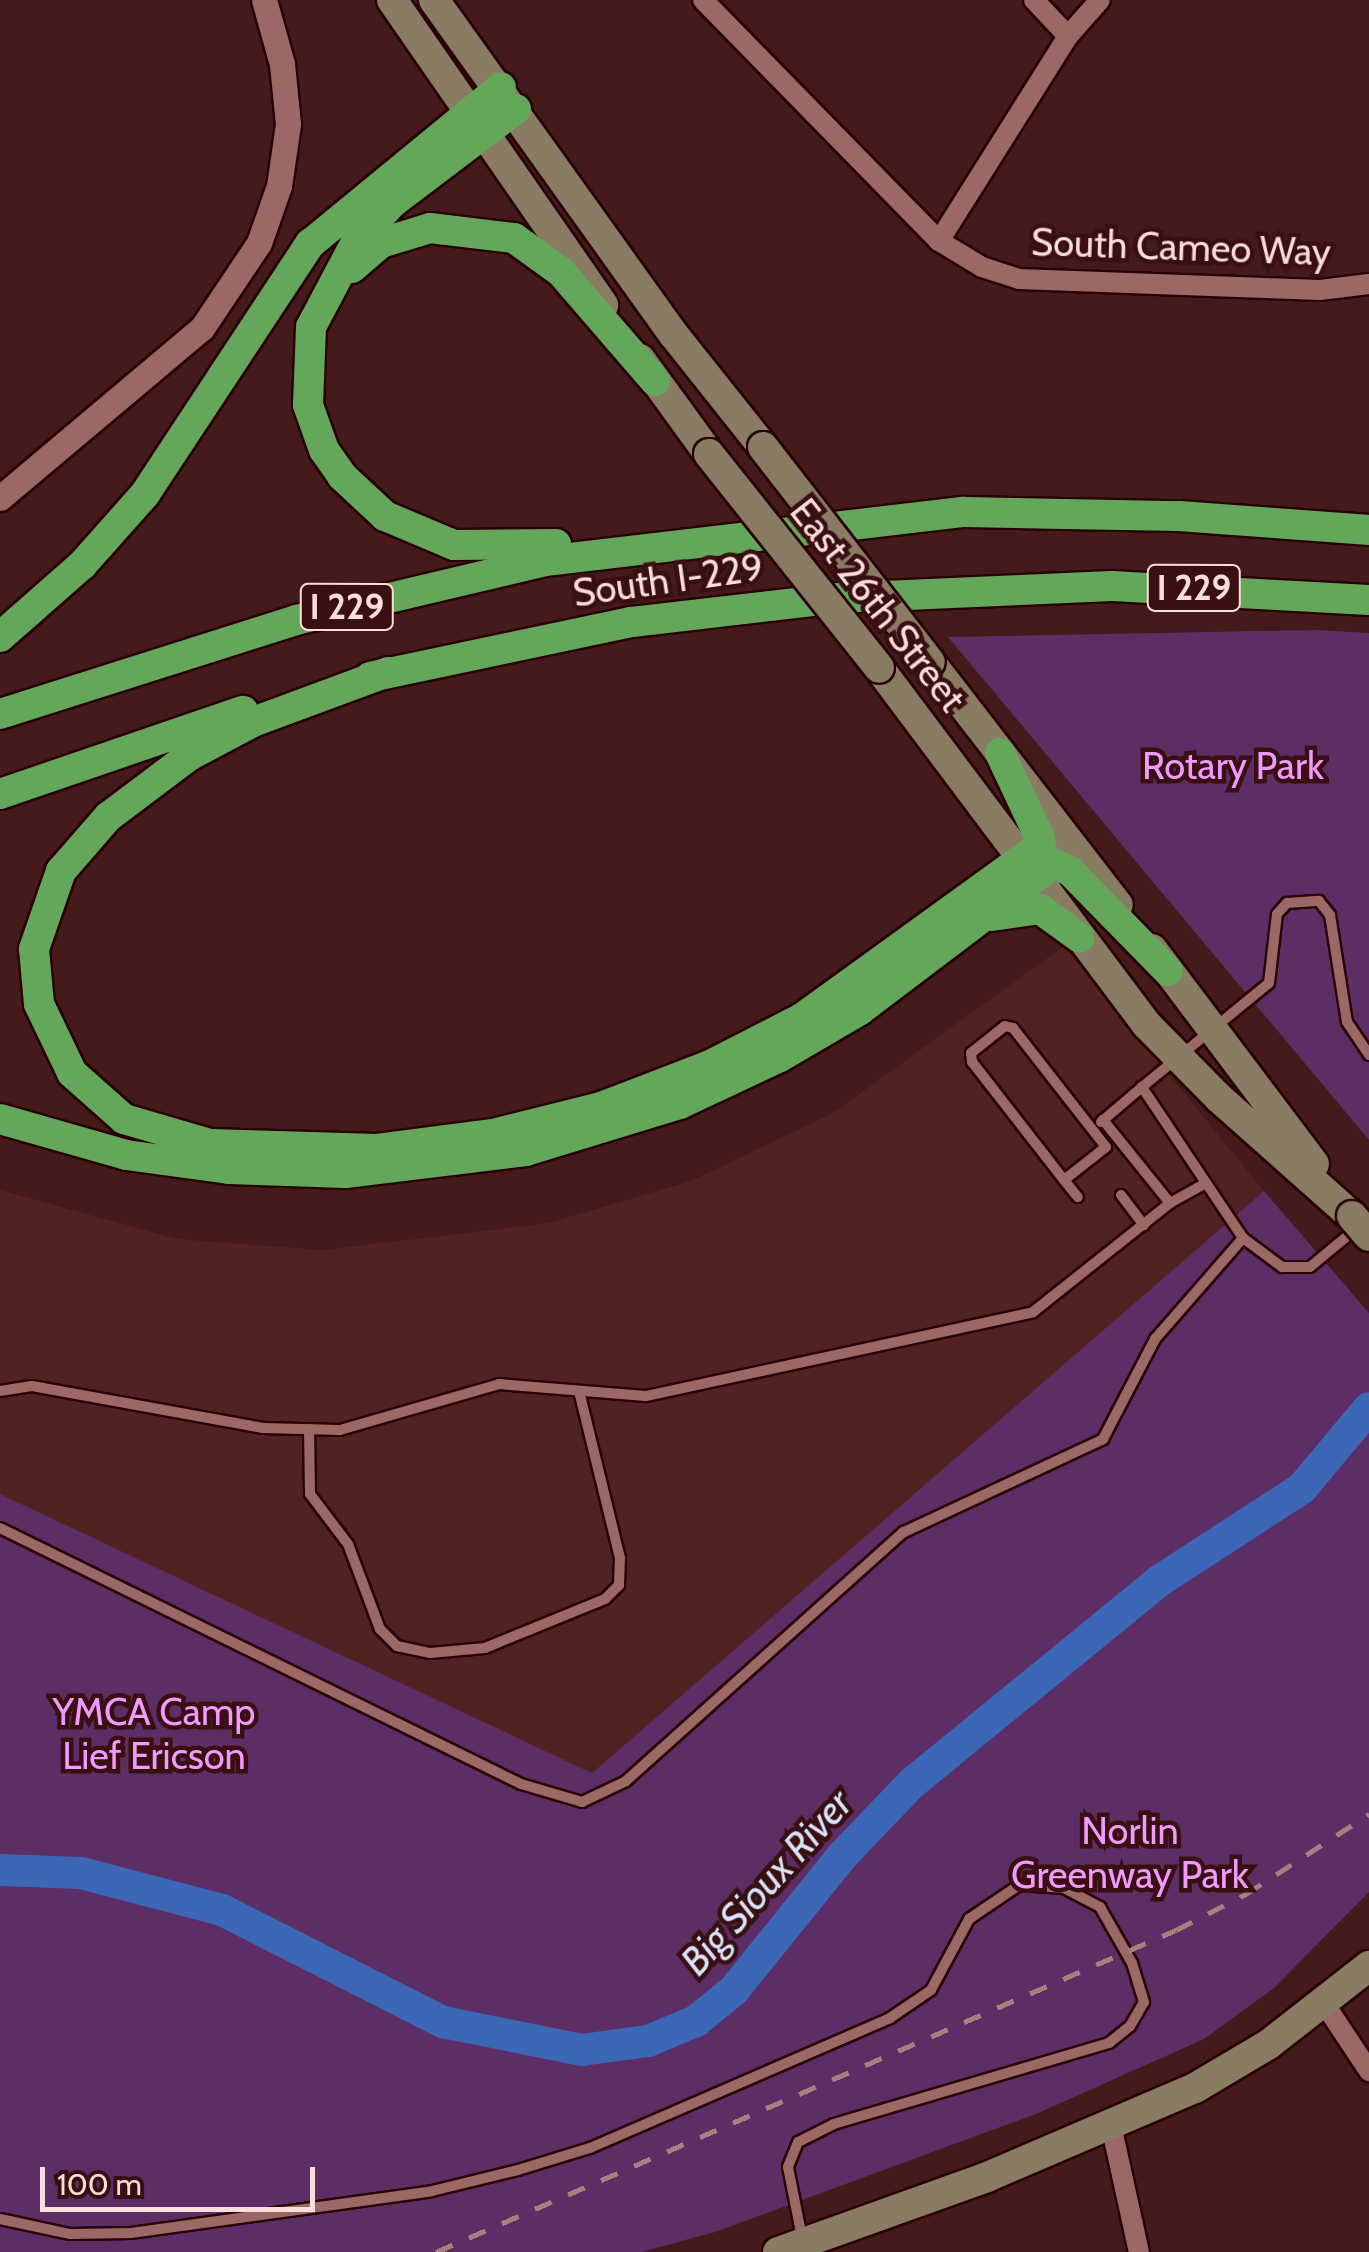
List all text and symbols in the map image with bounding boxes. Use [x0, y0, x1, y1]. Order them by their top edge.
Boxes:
street label: South Cameo Way [1030, 219, 1332, 275]
street label: East 26th Street [781, 490, 975, 720]
street label: South I-229 [570, 544, 766, 616]
road number: I 229 [1146, 558, 1242, 618]
road number: I 229 [300, 577, 394, 637]
park label: Rotary Park [1142, 743, 1324, 789]
park label: YMCA Camp Lief Ericson [53, 1689, 255, 1778]
water label: Big Sioux River [670, 1780, 862, 1984]
park label: Norlin Greenway Park [1011, 1808, 1249, 1898]
scale bar [45, 2147, 320, 2209]
text: 100 m [57, 2166, 142, 2203]

